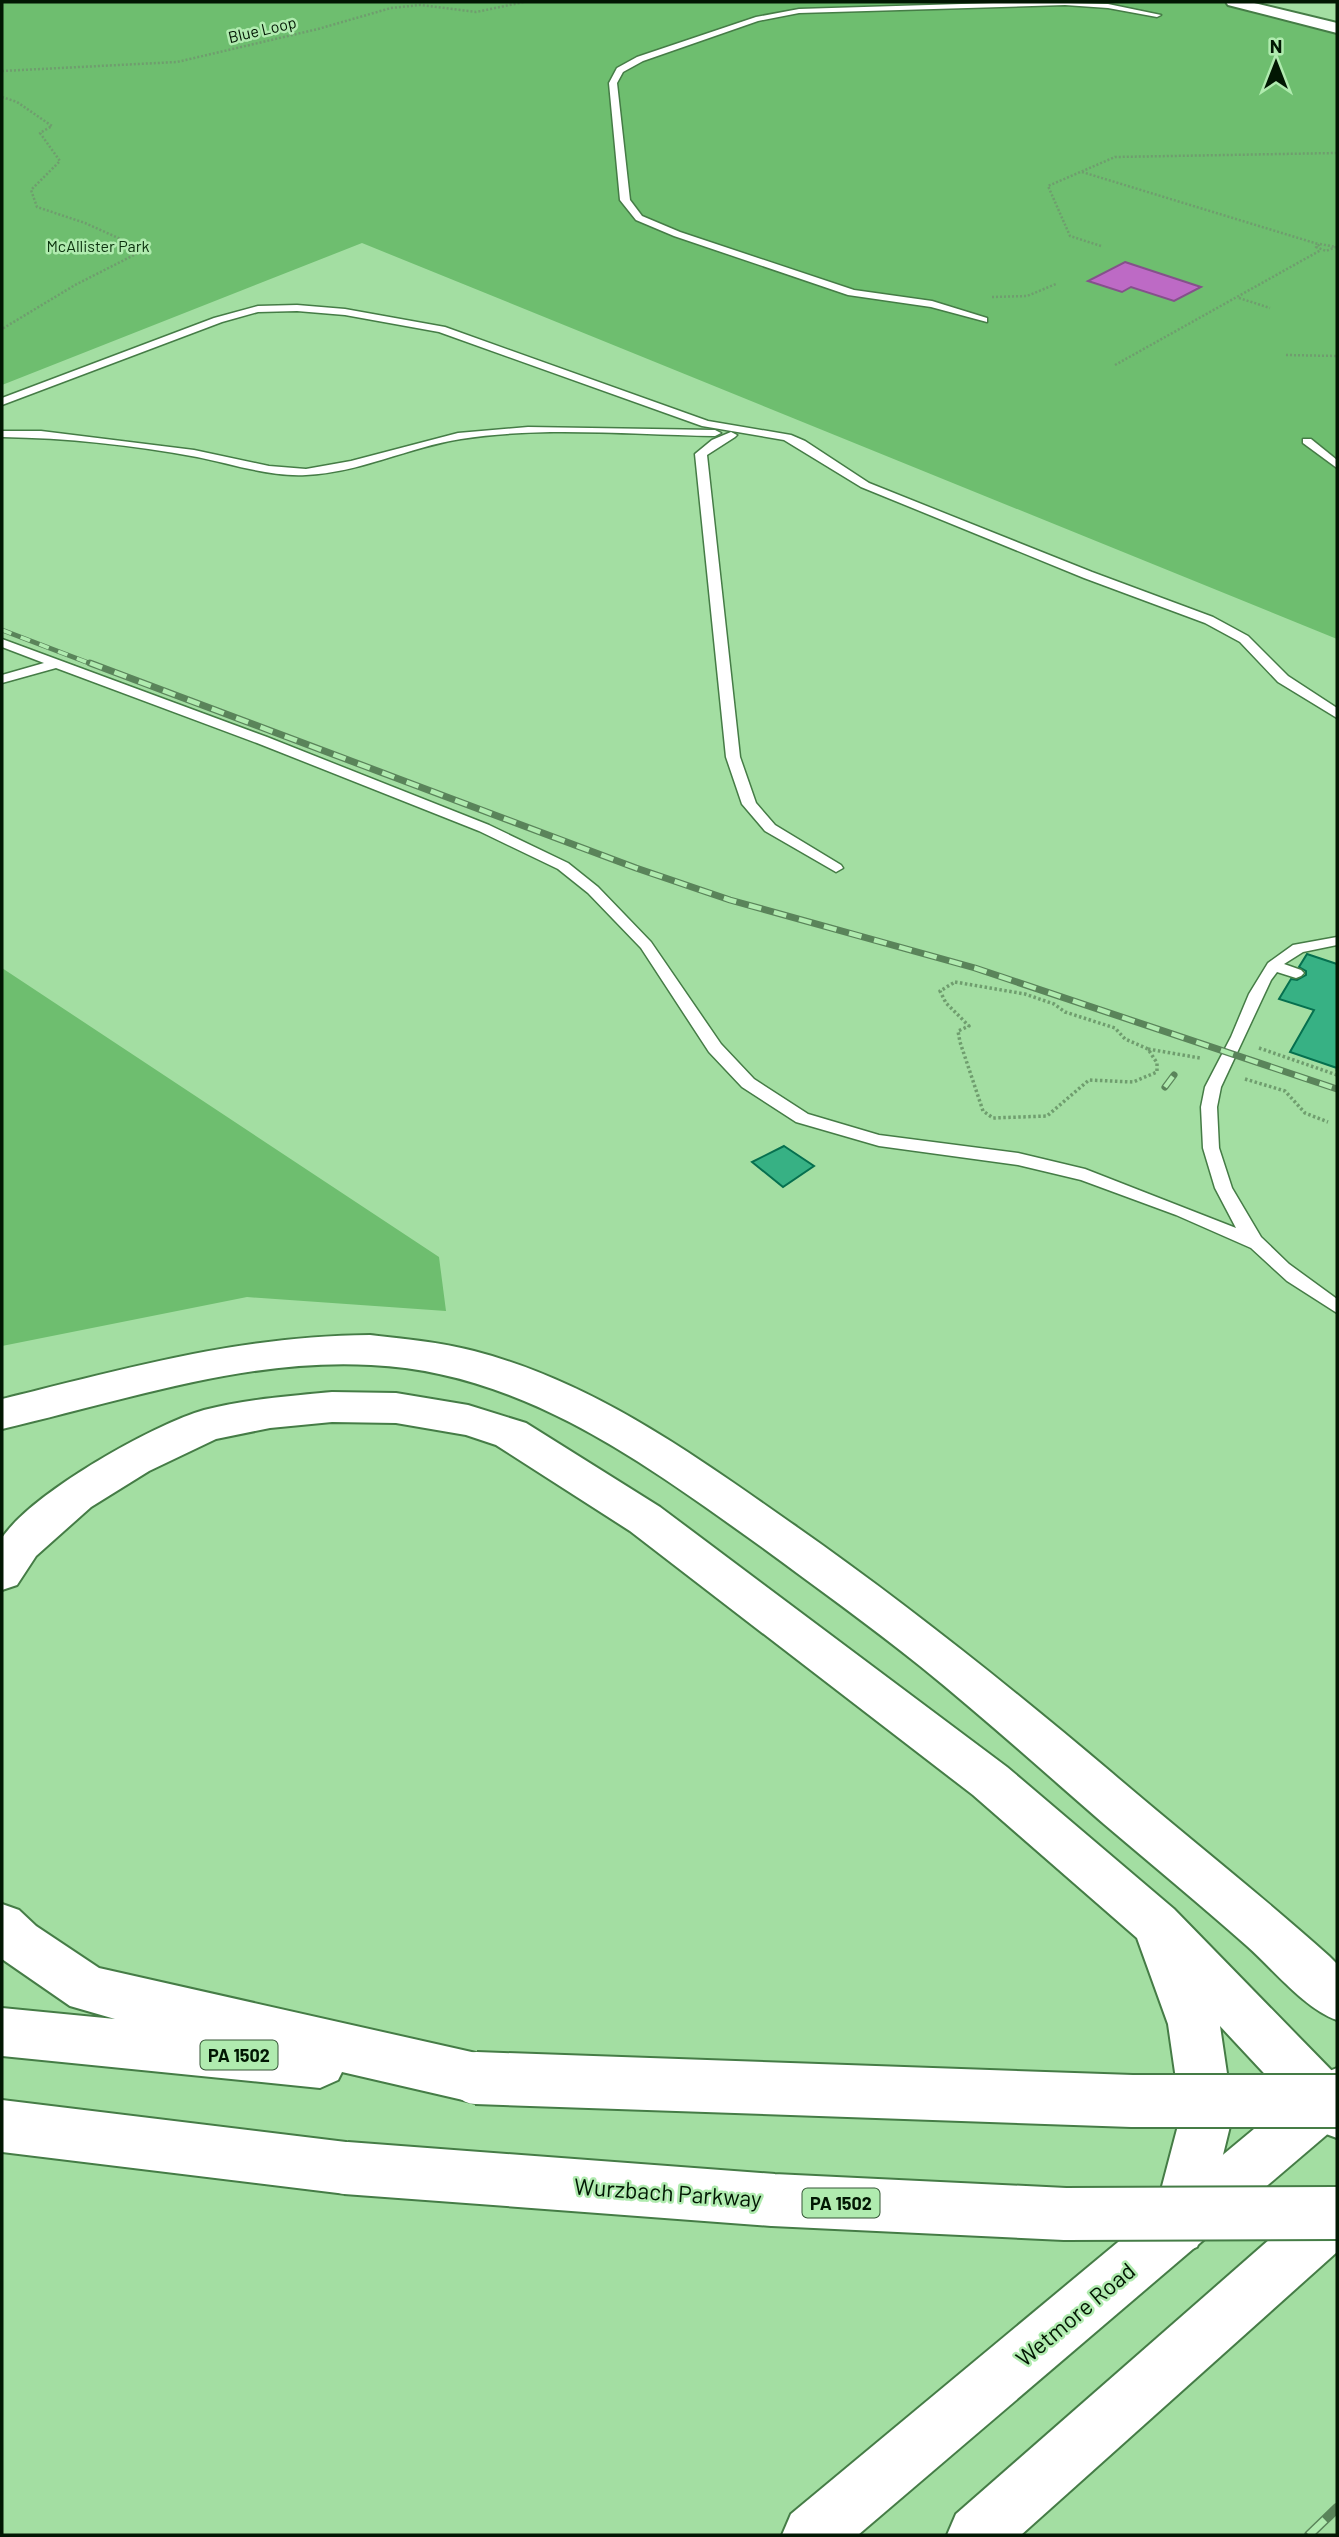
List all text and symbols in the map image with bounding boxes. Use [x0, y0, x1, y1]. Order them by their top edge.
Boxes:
street label: Blue Loop [226, 12, 298, 46]
north arrow [1241, 28, 1311, 98]
text: N [1270, 34, 1282, 57]
park label: McAllister Park [46, 236, 150, 255]
road number: PA 1502 [201, 2040, 278, 2070]
street label: Wurzbach Parkway [573, 2171, 763, 2213]
road number: PA 1502 [802, 2188, 880, 2218]
street label: Wetmore Road [1010, 2256, 1140, 2372]

